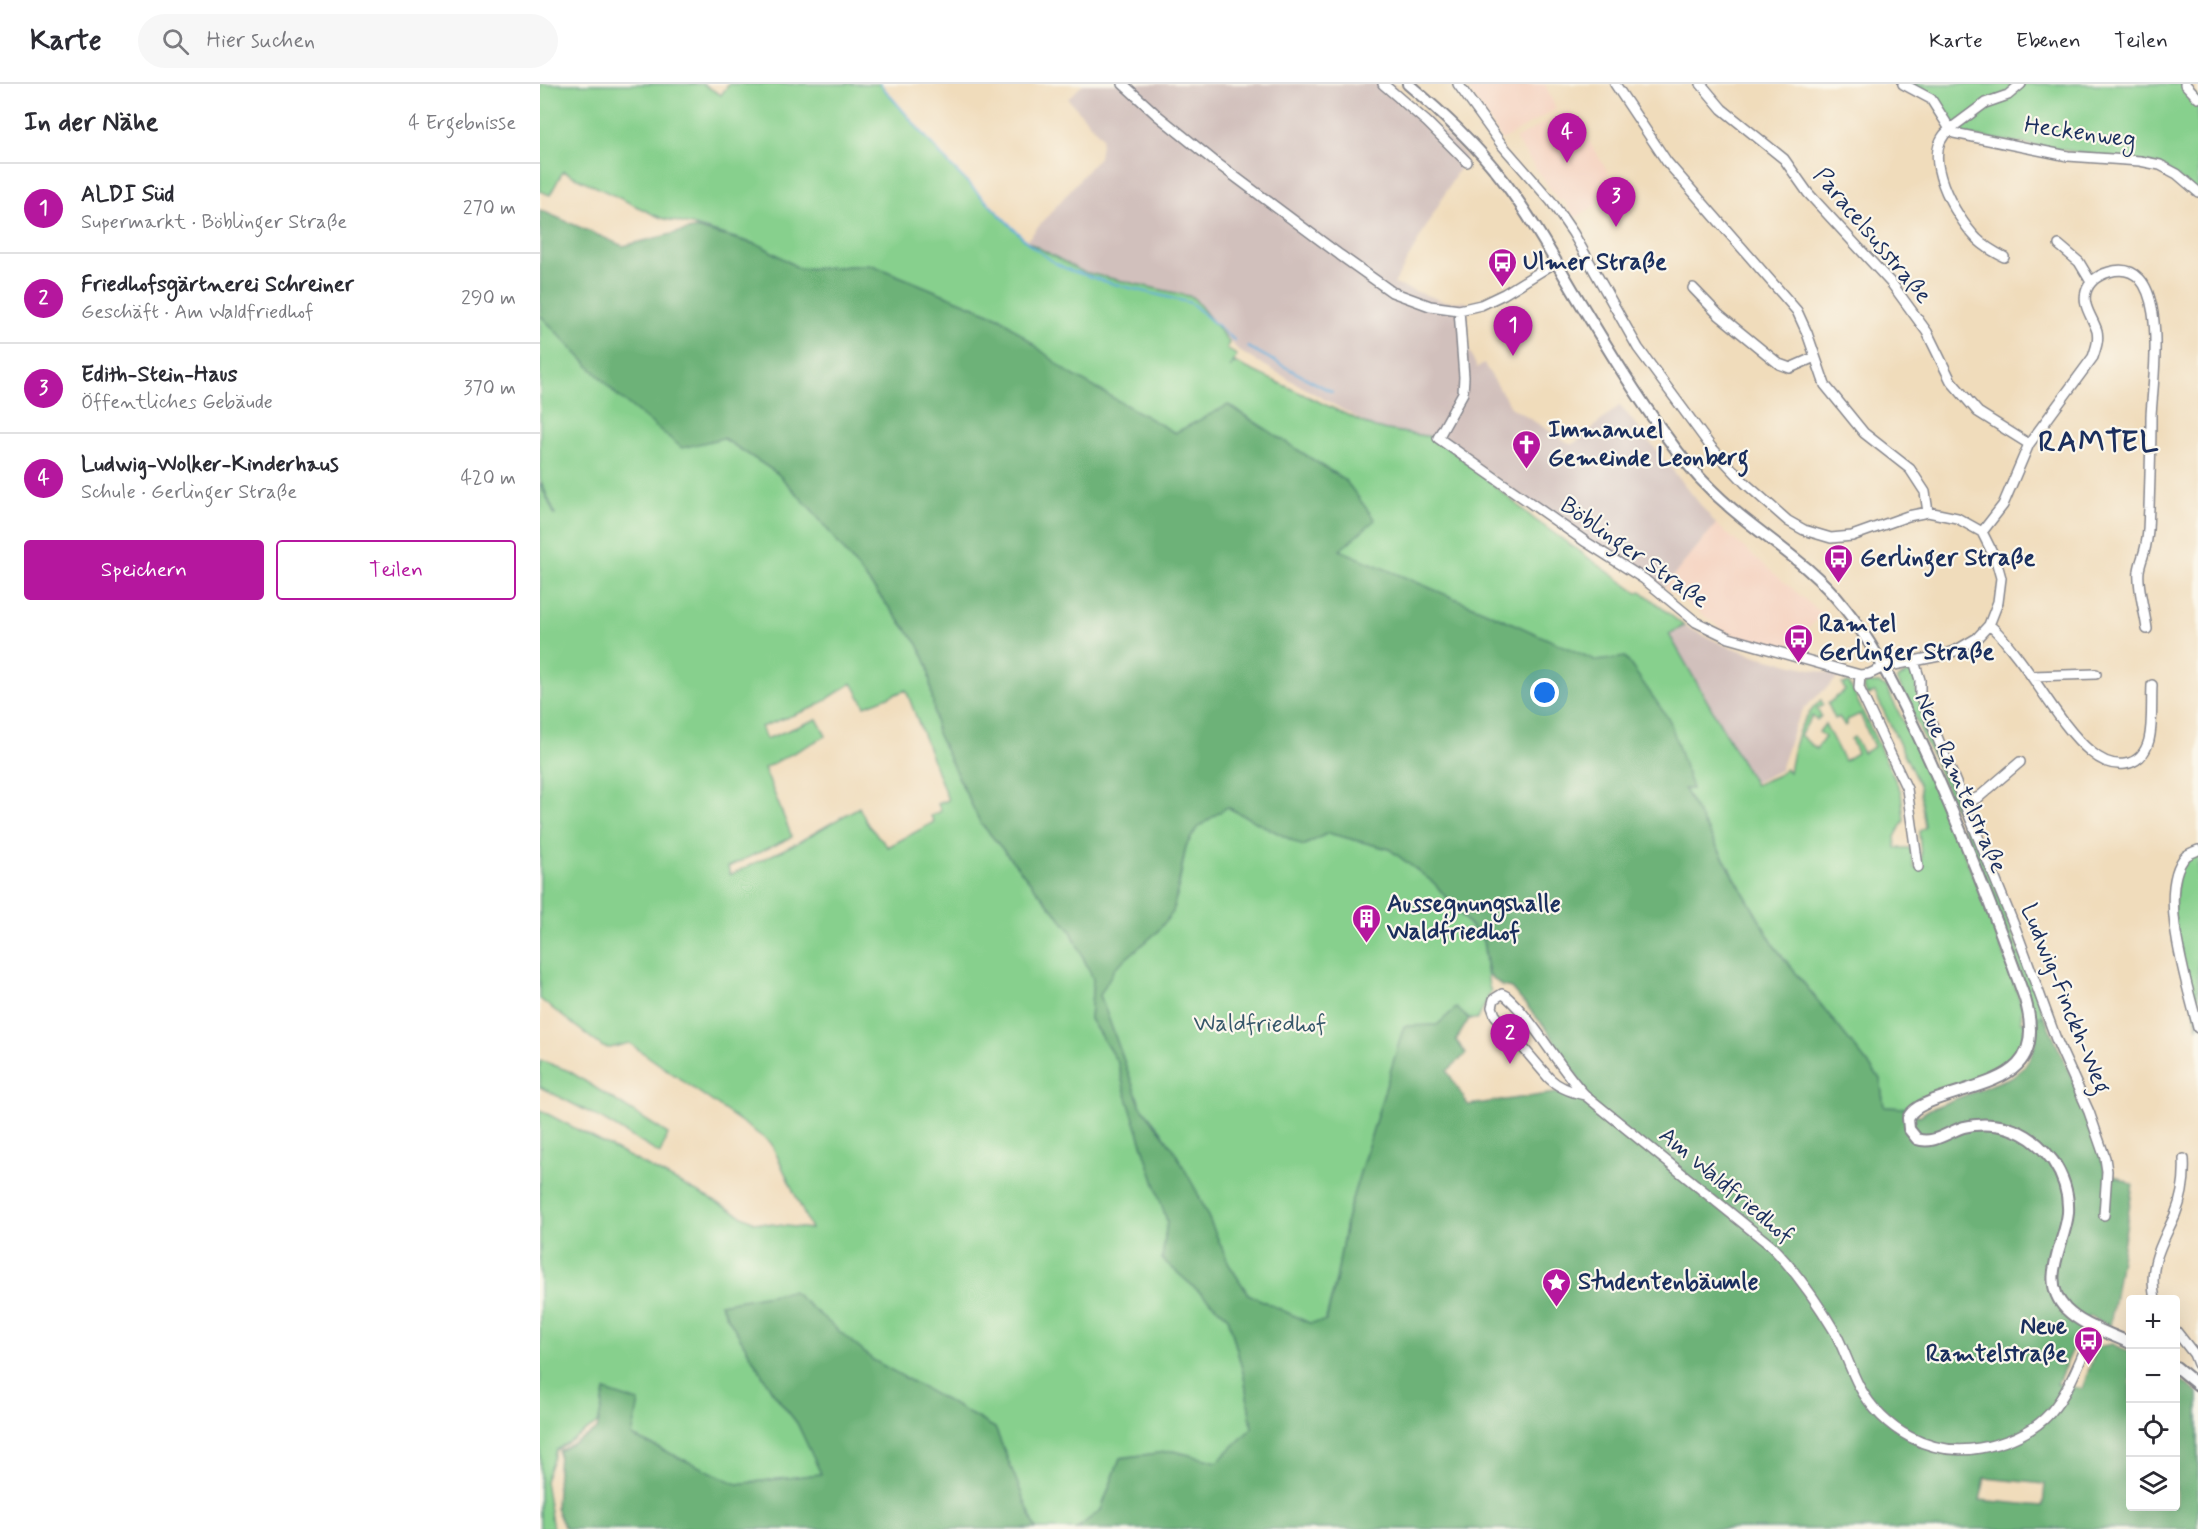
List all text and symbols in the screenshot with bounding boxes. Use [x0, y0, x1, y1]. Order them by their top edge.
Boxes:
search box [138, 14, 558, 68]
text: Karte [30, 23, 102, 60]
icon: search [159, 25, 192, 58]
text: Hier suchen [207, 27, 315, 55]
text: Karte [1929, 27, 1983, 55]
text: Ebenen [2016, 27, 2081, 55]
text: Teilen [2114, 27, 2168, 55]
text: In der Nähe [24, 106, 158, 140]
text: 4 Ergebnisse [408, 110, 516, 137]
street label: Heckenweg [2022, 110, 2138, 158]
pin: 4 [1548, 113, 1586, 163]
street label: Paracelsusstraße [1806, 161, 1938, 311]
pin: 3 [1596, 178, 1636, 227]
text: ALDI Süd [81, 181, 174, 209]
text: 1 [39, 195, 48, 222]
text: 270 m [463, 195, 516, 222]
text: Supermarkt · Böblinger Straße [81, 209, 347, 236]
bus stop icon: Ulmer Straße [1486, 246, 1518, 288]
place label: Ulmer Straße [1523, 247, 1667, 278]
text: Friedhofsgärtnerei Schreiner [81, 271, 354, 299]
text: 2 [39, 285, 48, 312]
text: 290 m [461, 285, 516, 312]
text: Geschäft · Am Waldfriedhof [81, 299, 314, 326]
pin: 1 [1494, 306, 1532, 356]
text: Edith-Stein-Haus [81, 361, 238, 389]
text: 3 [39, 375, 48, 402]
text: 370 m [464, 375, 516, 402]
text: Öffentliches Gebäude [81, 389, 273, 416]
place label: Immanuel Gemeinde Leonberg [1548, 415, 1749, 477]
district label: RAMTEL [2038, 423, 2160, 462]
church icon: Immanuel Gemeinde Leonberg [1511, 428, 1543, 470]
text: Ludwig-Wolker-Kinderhaus [81, 451, 339, 479]
text: 4 [38, 465, 49, 492]
text: 420 m [460, 465, 516, 492]
text: Schule · Gerlinger Straße [81, 479, 297, 506]
street label: Böblinger Straße [1552, 490, 1715, 618]
button: Speichern [24, 540, 264, 600]
button: Teilen [276, 540, 516, 600]
bus stop icon: Gerlinger Straße [1823, 542, 1855, 584]
place label: Gerlinger Straße [1860, 543, 2035, 577]
place label: Ramtel Gerlinger Straße [1819, 609, 1994, 671]
bus stop icon: Ramtel Gerlinger Straße [1782, 622, 1814, 664]
your location [1530, 678, 1559, 707]
street label: Neue Ramtelstraße [1906, 688, 2014, 878]
place label: Aussegnungshalle Waldfriedhof [1386, 889, 1561, 948]
street label: Ludwig-Finckh-Weg [2010, 899, 2117, 1100]
building icon: Aussegnungshalle Waldfriedhof [1350, 902, 1382, 944]
park label: Waldfriedhof [1194, 1009, 1326, 1040]
pin: 2 [1490, 1014, 1530, 1064]
street label: Am Waldfriedhof [1652, 1120, 1800, 1252]
place icon: Studentenbäumle [1541, 1266, 1573, 1308]
place label: Studentenbäumle [1578, 1267, 1759, 1298]
map controls [2126, 1295, 2180, 1511]
button: + [2126, 1295, 2180, 1349]
place label: Neue Ramtelstraße [1926, 1311, 2068, 1370]
bus stop icon: Neue Ramtelstraße [2072, 1324, 2104, 1366]
button: − [2126, 1349, 2180, 1403]
button: locate [2126, 1403, 2180, 1457]
button: layers [2126, 1457, 2180, 1511]

